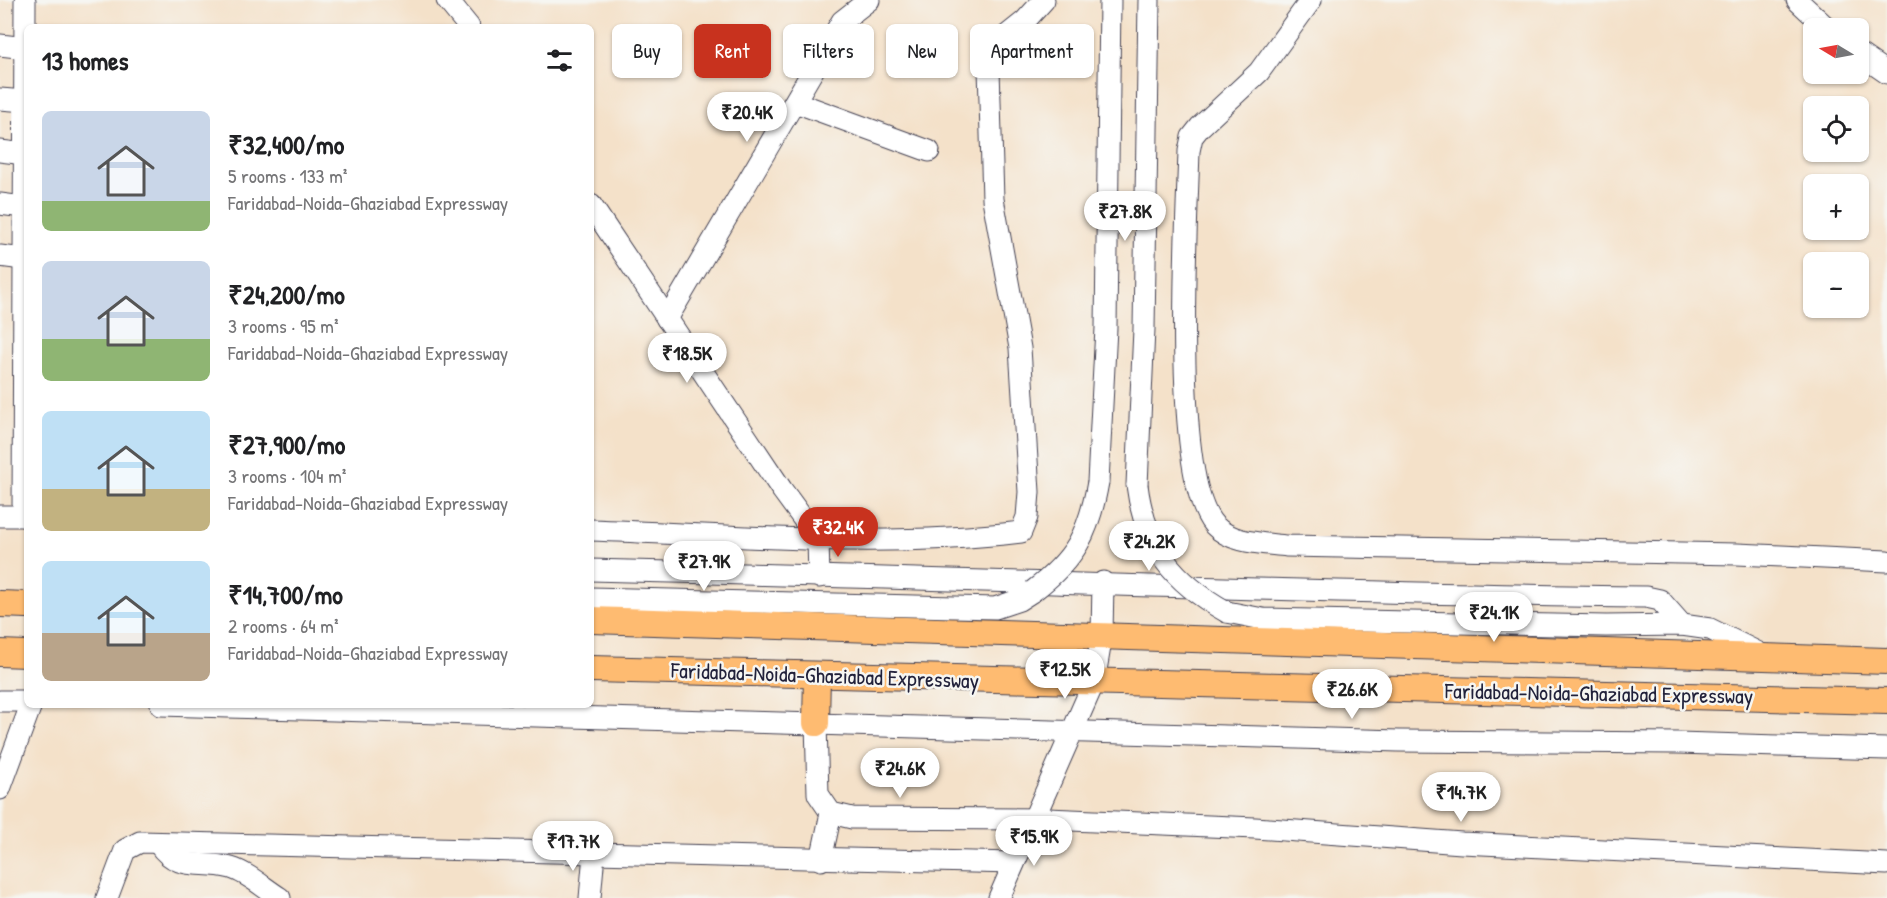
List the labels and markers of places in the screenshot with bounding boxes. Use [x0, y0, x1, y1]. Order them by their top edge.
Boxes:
pin: ₹20.4K [698, 92, 796, 143]
pin: ₹27.8K [1076, 191, 1174, 242]
pin: ₹18.5K [638, 333, 736, 384]
pin: ₹32.4K [789, 507, 887, 558]
pin: ₹24.2K [1100, 521, 1198, 572]
pin: ₹27.9K [655, 541, 753, 592]
pin: ₹24.1K [1445, 592, 1543, 643]
pin: ₹12.5K [1016, 649, 1114, 700]
pin: ₹26.6K [1303, 669, 1401, 720]
pin: ₹24.6K [851, 748, 949, 799]
pin: ₹14.7K [1412, 772, 1510, 823]
pin: ₹15.9K [985, 816, 1083, 867]
pin: ₹17.7K [524, 821, 622, 872]

